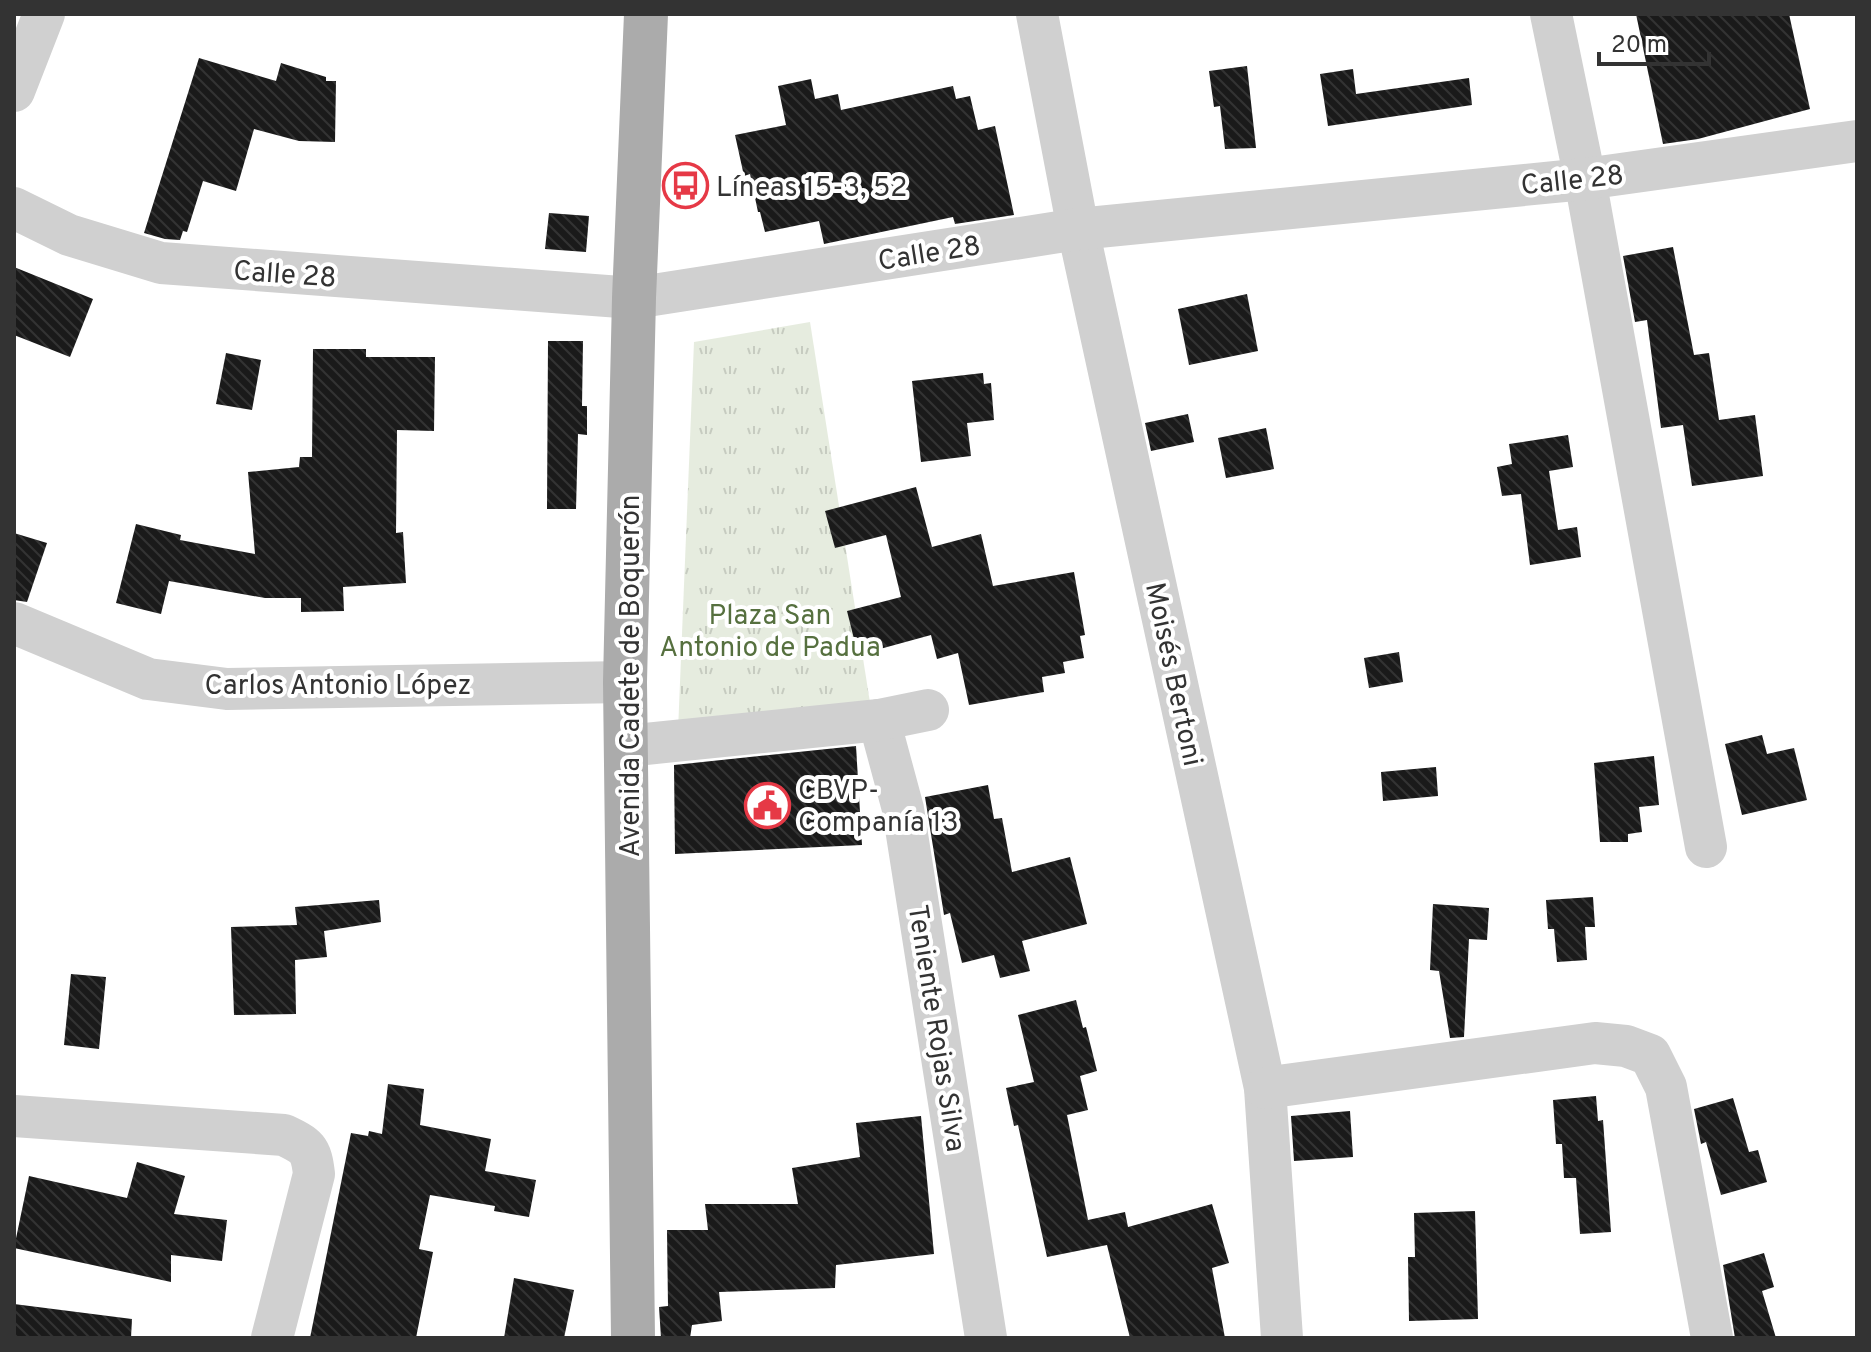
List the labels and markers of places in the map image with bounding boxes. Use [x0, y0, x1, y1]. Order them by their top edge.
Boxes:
bus stop icon: Líneas 15-3, 52 [661, 162, 709, 210]
place label: Líneas 15-3, 52 [716, 171, 907, 207]
place label: CBVP- Companía 13 [798, 774, 959, 842]
public building icon: CBVP- Companía 13 [743, 781, 791, 829]

